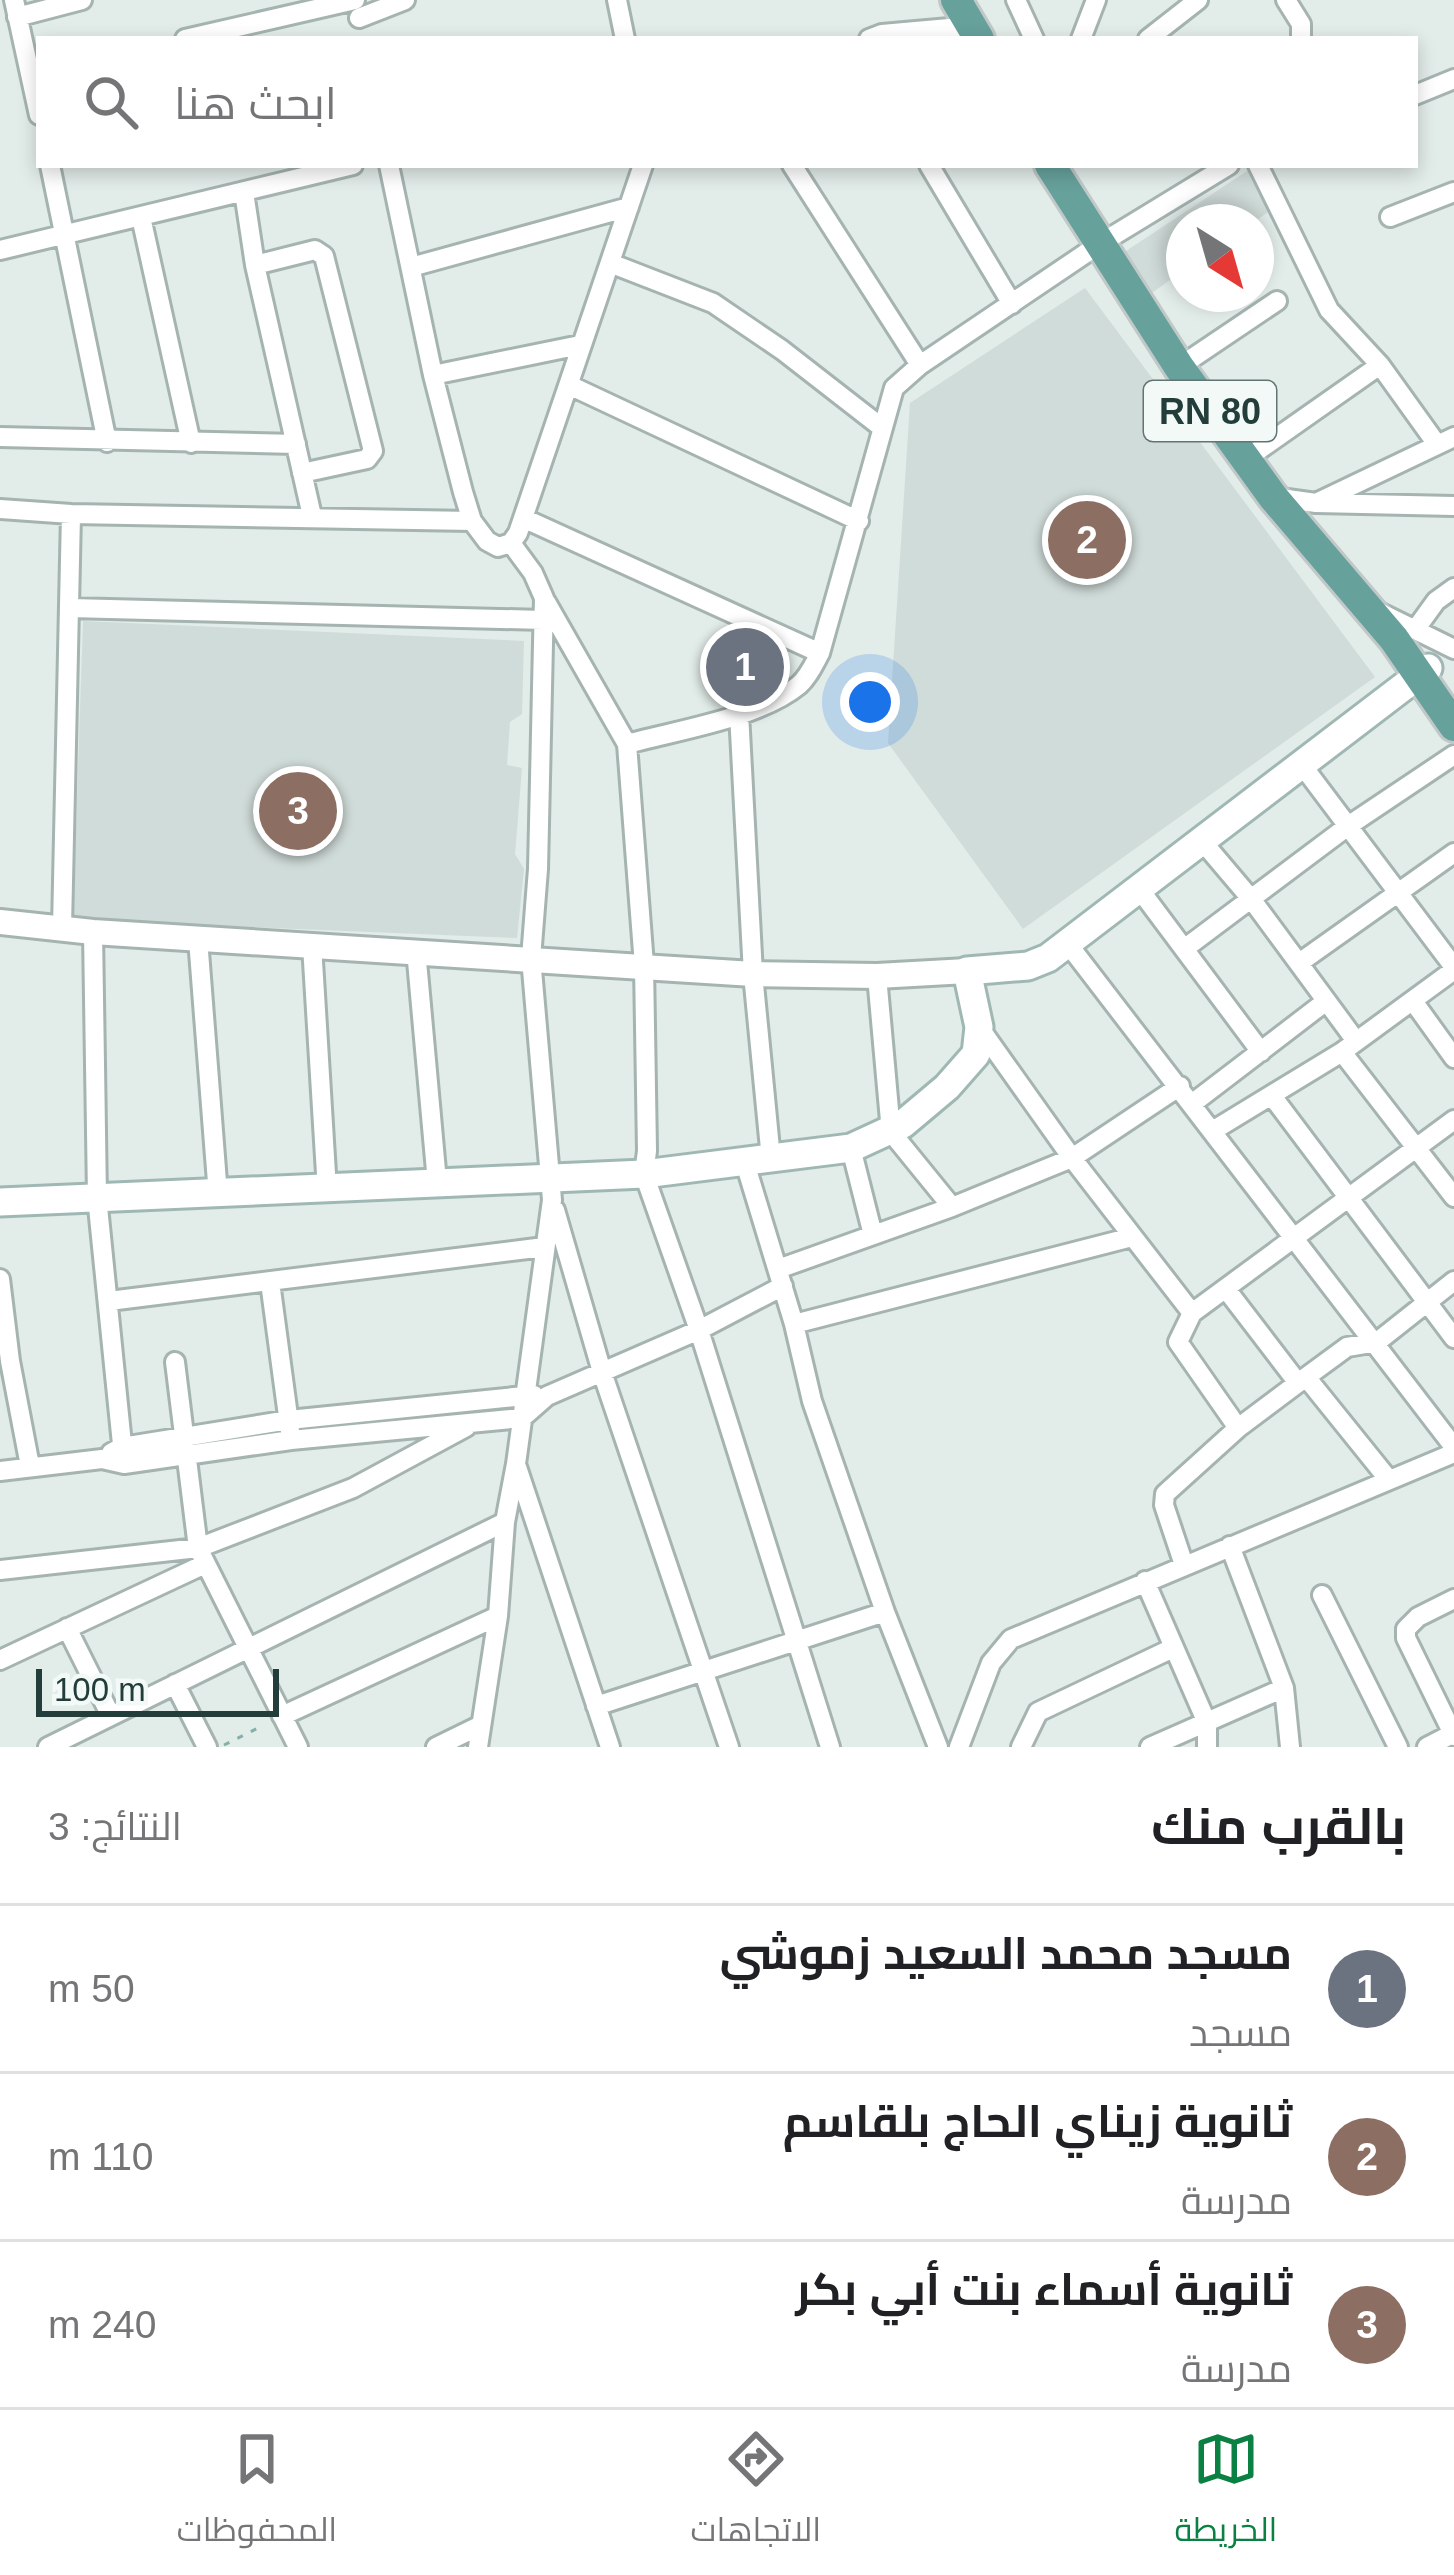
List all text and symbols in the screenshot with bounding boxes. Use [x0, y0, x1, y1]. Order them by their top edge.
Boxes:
search box [36, 36, 1418, 168]
icon: search [78, 69, 144, 135]
text: ابحث هنا [174, 78, 337, 129]
north arrow [1166, 204, 1274, 312]
road number: RN 80 [1144, 381, 1276, 441]
pin: 2 [1048, 495, 1126, 585]
pin: 1 [706, 622, 784, 712]
your location [840, 672, 900, 732]
pin: 3 [259, 766, 337, 856]
scale bar [36, 1663, 279, 1716]
text: 100 m [54, 1671, 146, 1708]
text: بالقرب منك [1151, 1798, 1406, 1855]
text: النتائج: 3 [48, 1805, 182, 1848]
text: مسجد محمد السعيد زموشي [720, 1928, 1292, 1979]
text: 50 m [48, 1967, 135, 2010]
text: 1 [1356, 1967, 1378, 2010]
text: مسجد [1189, 2011, 1292, 2054]
text: ثانوية زيناي الحاج بلقاسم [783, 2096, 1292, 2147]
text: 110 m [48, 2135, 154, 2178]
text: 2 [1356, 2135, 1378, 2178]
text: مدرسة [1181, 2179, 1292, 2222]
text: ثانوية أسماء بنت أبي بكر [795, 2264, 1292, 2315]
text: 240 m [48, 2303, 156, 2346]
text: 3 [1356, 2303, 1378, 2346]
text: مدرسة [1181, 2347, 1292, 2390]
tab: المحفوظات [177, 2426, 337, 2560]
tab: الاتجاهات [691, 2426, 821, 2560]
tab: الخريطة [1174, 2426, 1277, 2560]

